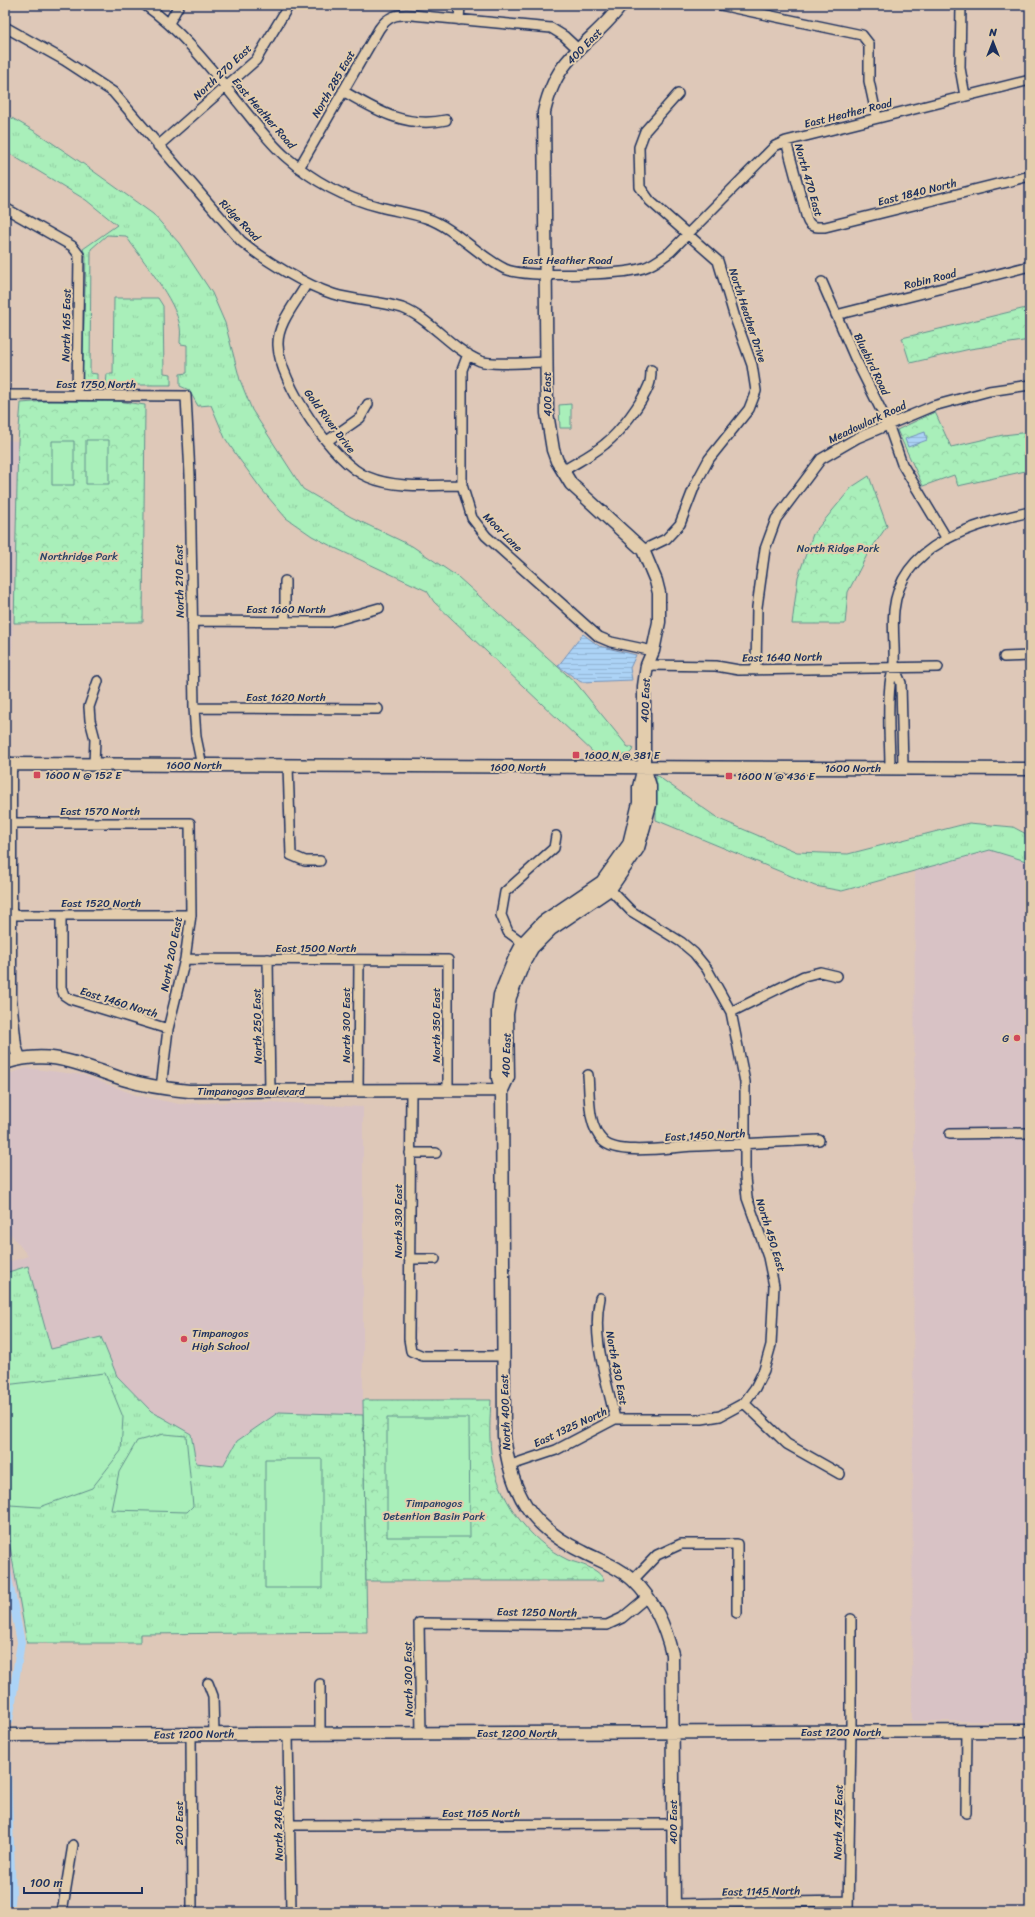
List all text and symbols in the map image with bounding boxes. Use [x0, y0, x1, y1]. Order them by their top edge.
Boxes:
north arrow [973, 22, 1013, 62]
street label: 400 East [562, 23, 607, 69]
text: N [988, 23, 997, 42]
street label: North 270 East [188, 40, 256, 105]
street label: North 285 East [306, 47, 361, 122]
street label: East Heather Road [227, 73, 301, 154]
street label: East Heather Road [802, 93, 895, 134]
street label: North 470 East [789, 141, 828, 219]
street label: East 1840 North [876, 173, 959, 211]
street label: Ridge Road [214, 195, 266, 247]
street label: East Heather Road [522, 251, 613, 270]
street label: Robin Road [902, 263, 960, 295]
street label: North Heather Drive [723, 265, 772, 365]
street label: North 165 East [56, 288, 77, 362]
street label: Bluebird Road [848, 330, 895, 400]
street label: 400 East [538, 371, 557, 417]
street label: East 1750 North [56, 375, 136, 394]
street label: Gold River Drive [299, 385, 360, 458]
street label: Meadowlark Road [825, 395, 911, 449]
street label: Moor Lane [478, 508, 527, 557]
park label: North Ridge Park [797, 539, 879, 558]
street label: North 210 East [169, 544, 190, 618]
park label: Northridge Park [40, 547, 118, 566]
street label: East 1660 North [246, 600, 326, 619]
street label: East 1640 North [742, 647, 823, 668]
street label: 400 East [635, 677, 656, 723]
street label: East 1620 North [246, 688, 326, 707]
place label: 1600 N @ 381 E [584, 746, 661, 765]
marker: 1600 N @ 381 E [571, 750, 581, 760]
street label: 1600 North [166, 756, 222, 775]
street label: 1600 North [490, 758, 546, 777]
street label: 1600 North [825, 759, 881, 778]
place label: 1600 N @ 152 E [45, 766, 122, 785]
place label: 1600 N @ 436 E [737, 767, 816, 786]
marker: 1600 N @ 152 E [32, 770, 42, 780]
marker: 1600 N @ 436 E [724, 771, 734, 781]
street label: East 1570 North [60, 802, 140, 821]
street label: East 1520 North [61, 894, 141, 913]
street label: North 200 East [155, 915, 188, 993]
street label: East 1500 North [276, 939, 357, 958]
street label: East 1460 North [78, 982, 160, 1023]
street label: North 300 East [337, 987, 356, 1063]
street label: North 350 East [427, 987, 446, 1063]
street label: North 250 East [247, 988, 268, 1064]
place label: G [1002, 1029, 1009, 1048]
street label: 400 East [496, 1032, 517, 1078]
marker: G [1012, 1033, 1022, 1043]
street label: Timpanogos Boulevard [197, 1082, 306, 1101]
street label: East 1450 North [664, 1124, 746, 1147]
street label: North 330 East [389, 1184, 408, 1258]
street label: North 450 East [750, 1196, 791, 1274]
place label: Timpanogos High School [192, 1324, 250, 1356]
street label: North 430 East [600, 1329, 633, 1407]
marker: Timpanogos High School [179, 1334, 189, 1344]
street label: North 400 East [495, 1373, 516, 1450]
street label: East 1325 North [530, 1402, 610, 1453]
park label: Timpanogos Detention Basin Park [383, 1494, 485, 1526]
street label: East 1250 North [497, 1602, 578, 1623]
street label: North 300 East [398, 1641, 419, 1717]
street label: East 1200 North [801, 1723, 881, 1742]
street label: East 1200 North [154, 1724, 235, 1745]
street label: East 1200 North [477, 1724, 557, 1743]
street label: North 475 East [828, 1784, 849, 1860]
street label: North 240 East [268, 1785, 289, 1861]
street label: 400 East [664, 1799, 683, 1845]
street label: 200 East [170, 1801, 189, 1845]
street label: East 1165 North [442, 1804, 520, 1823]
scale bar [24, 1869, 142, 1895]
text: 100 m [30, 1872, 63, 1894]
street label: East 1145 North [722, 1881, 801, 1902]

